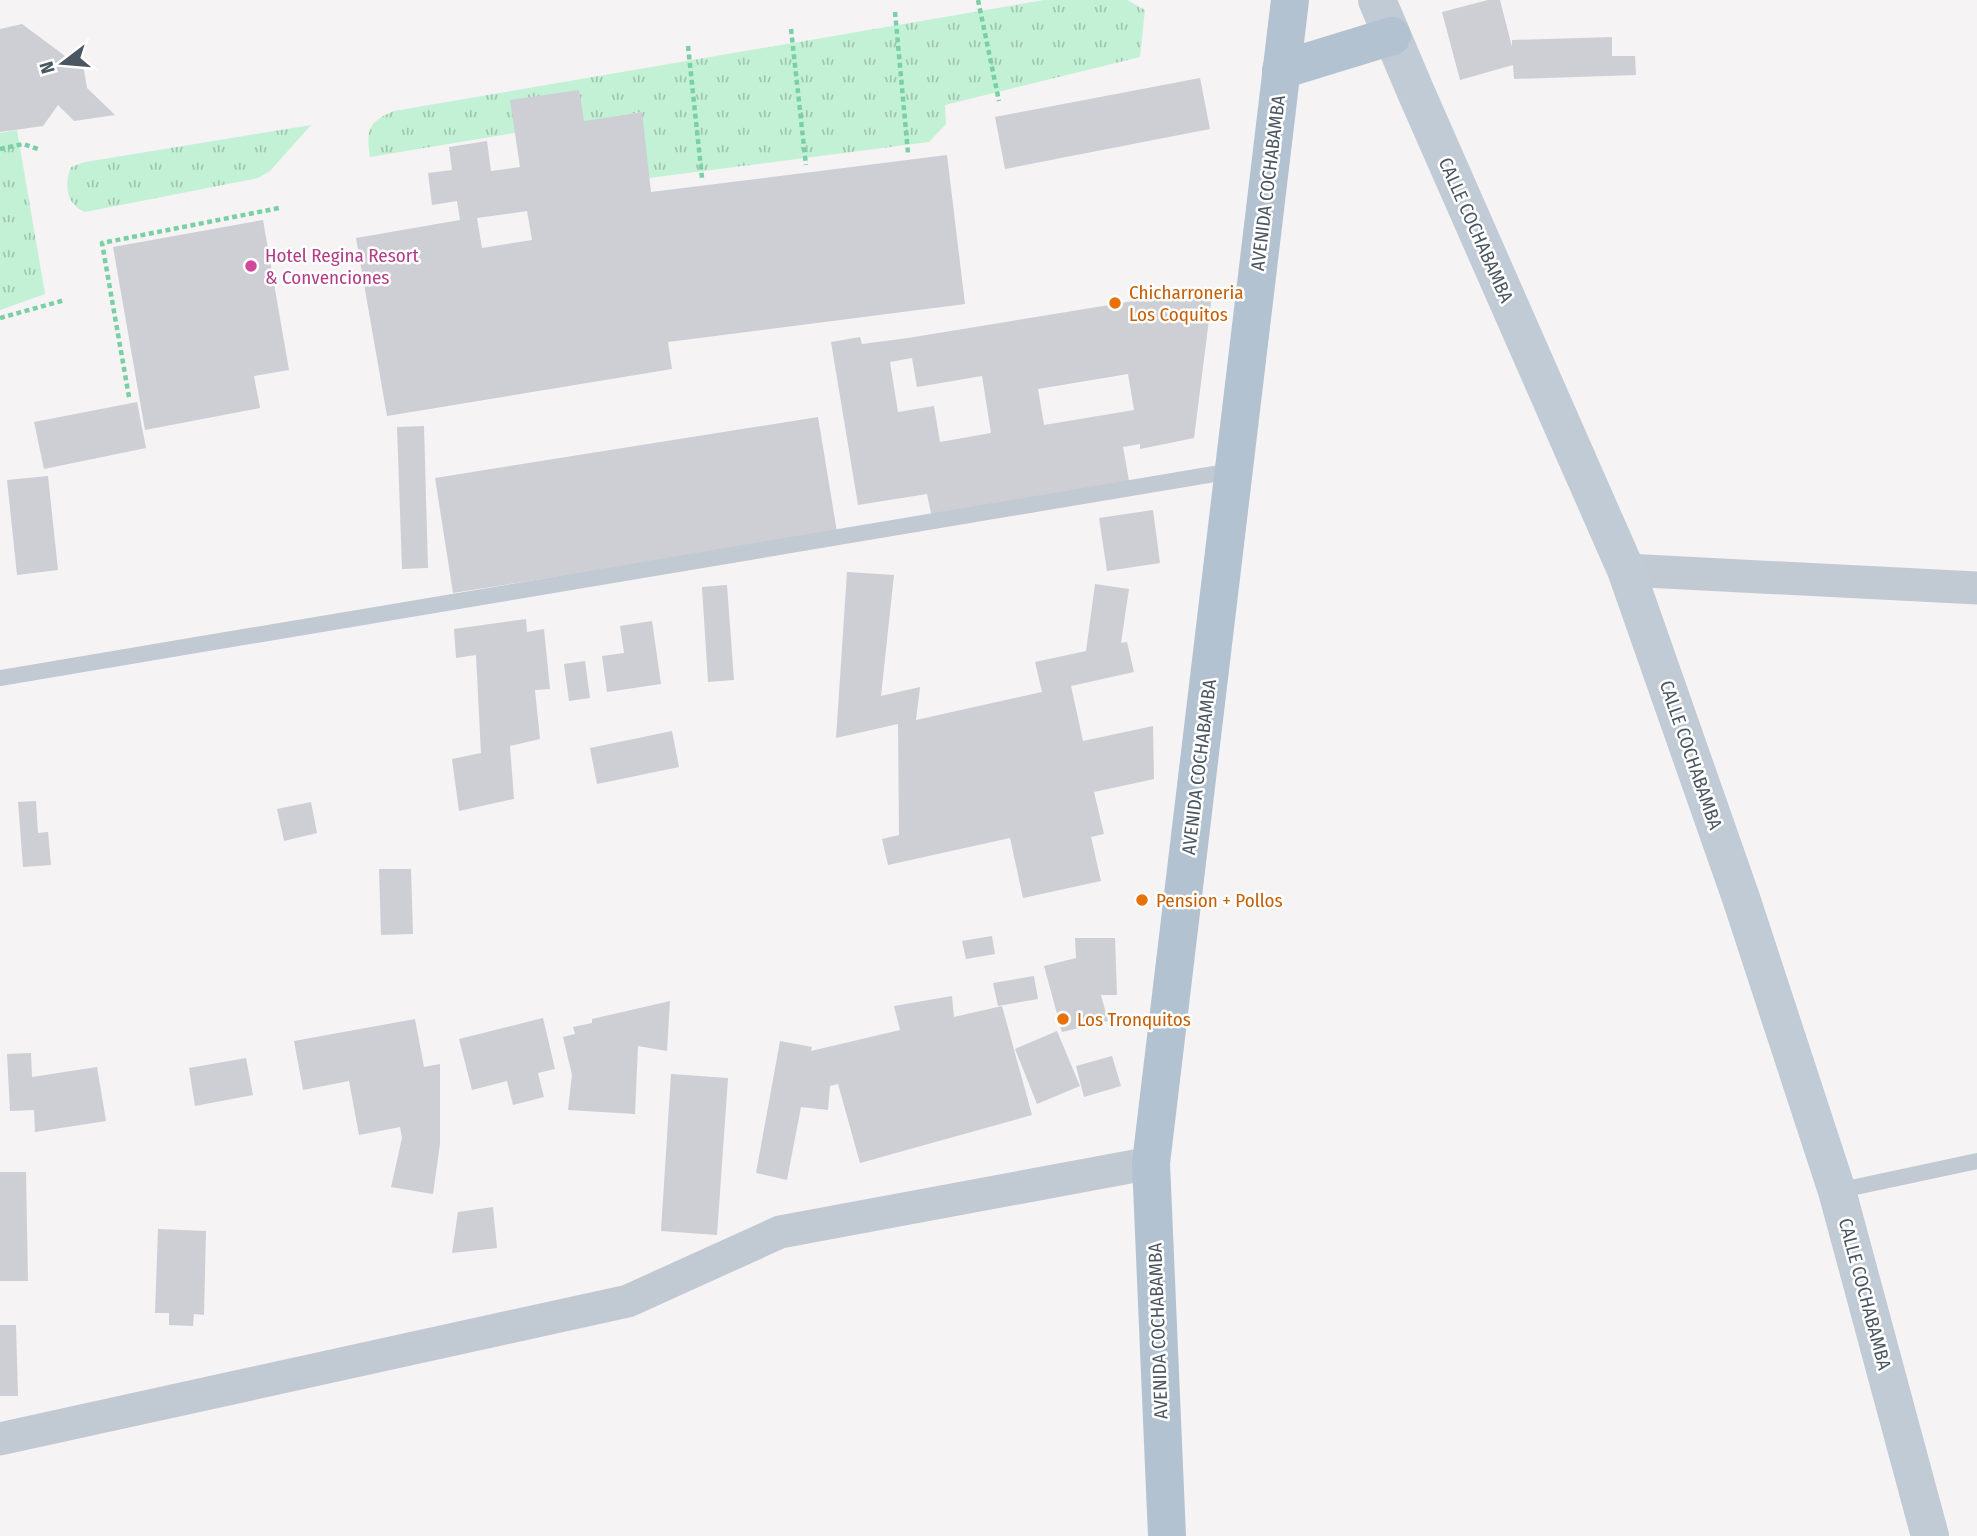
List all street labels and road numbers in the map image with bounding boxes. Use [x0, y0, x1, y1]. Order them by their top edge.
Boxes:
street label: AVENIDA COCHABAMBA [1246, 94, 1290, 272]
street label: CALLE COCHABAMBA [1434, 154, 1518, 306]
street label: CALLE COCHABAMBA [1655, 677, 1727, 833]
street label: AVENIDA COCHABAMBA [1177, 678, 1221, 856]
street label: CALLE COCHABAMBA [1834, 1216, 1896, 1372]
street label: AVENIDA COCHABAMBA [1143, 1242, 1173, 1420]

